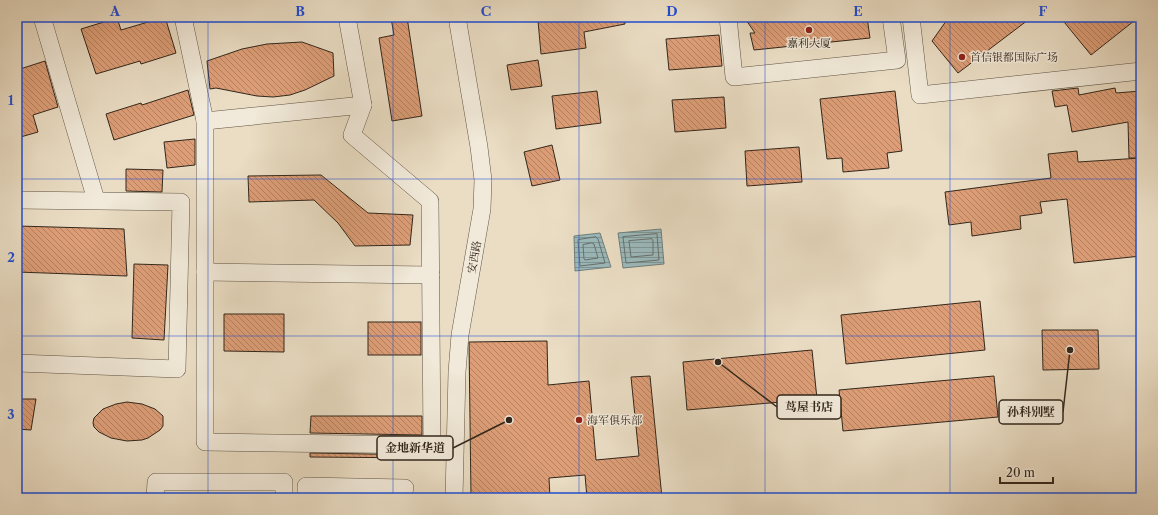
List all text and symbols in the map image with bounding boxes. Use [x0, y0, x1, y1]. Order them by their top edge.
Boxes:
text: A [109, 3, 121, 19]
text: B [295, 3, 305, 19]
text: C [481, 3, 491, 19]
text: D [666, 3, 678, 19]
text: E [853, 3, 863, 19]
text: F [1039, 3, 1048, 19]
marker: 嘉利大厦 [804, 25, 814, 35]
place label: 嘉利大厦 [787, 36, 831, 50]
place label: 首信银都国际广场 [970, 50, 1058, 64]
marker: 首信银都国际广场 [957, 52, 967, 62]
text: 1 [8, 92, 14, 108]
street label: 安西路 [464, 240, 484, 274]
text: 2 [7, 249, 15, 265]
callout: 茑屋书店 [777, 395, 841, 419]
text: 茑屋书店 [785, 399, 833, 414]
callout: 孙科别墅 [999, 400, 1063, 424]
text: 孙科别墅 [1007, 404, 1055, 419]
text: 3 [7, 406, 15, 422]
place label: 海军俱乐部 [587, 413, 643, 427]
marker: 海军俱乐部 [574, 415, 584, 425]
callout: 金地新华道 [377, 436, 453, 460]
text: 金地新华道 [385, 440, 445, 455]
scale bar [1000, 459, 1053, 485]
text: 20 m [1006, 465, 1035, 480]

